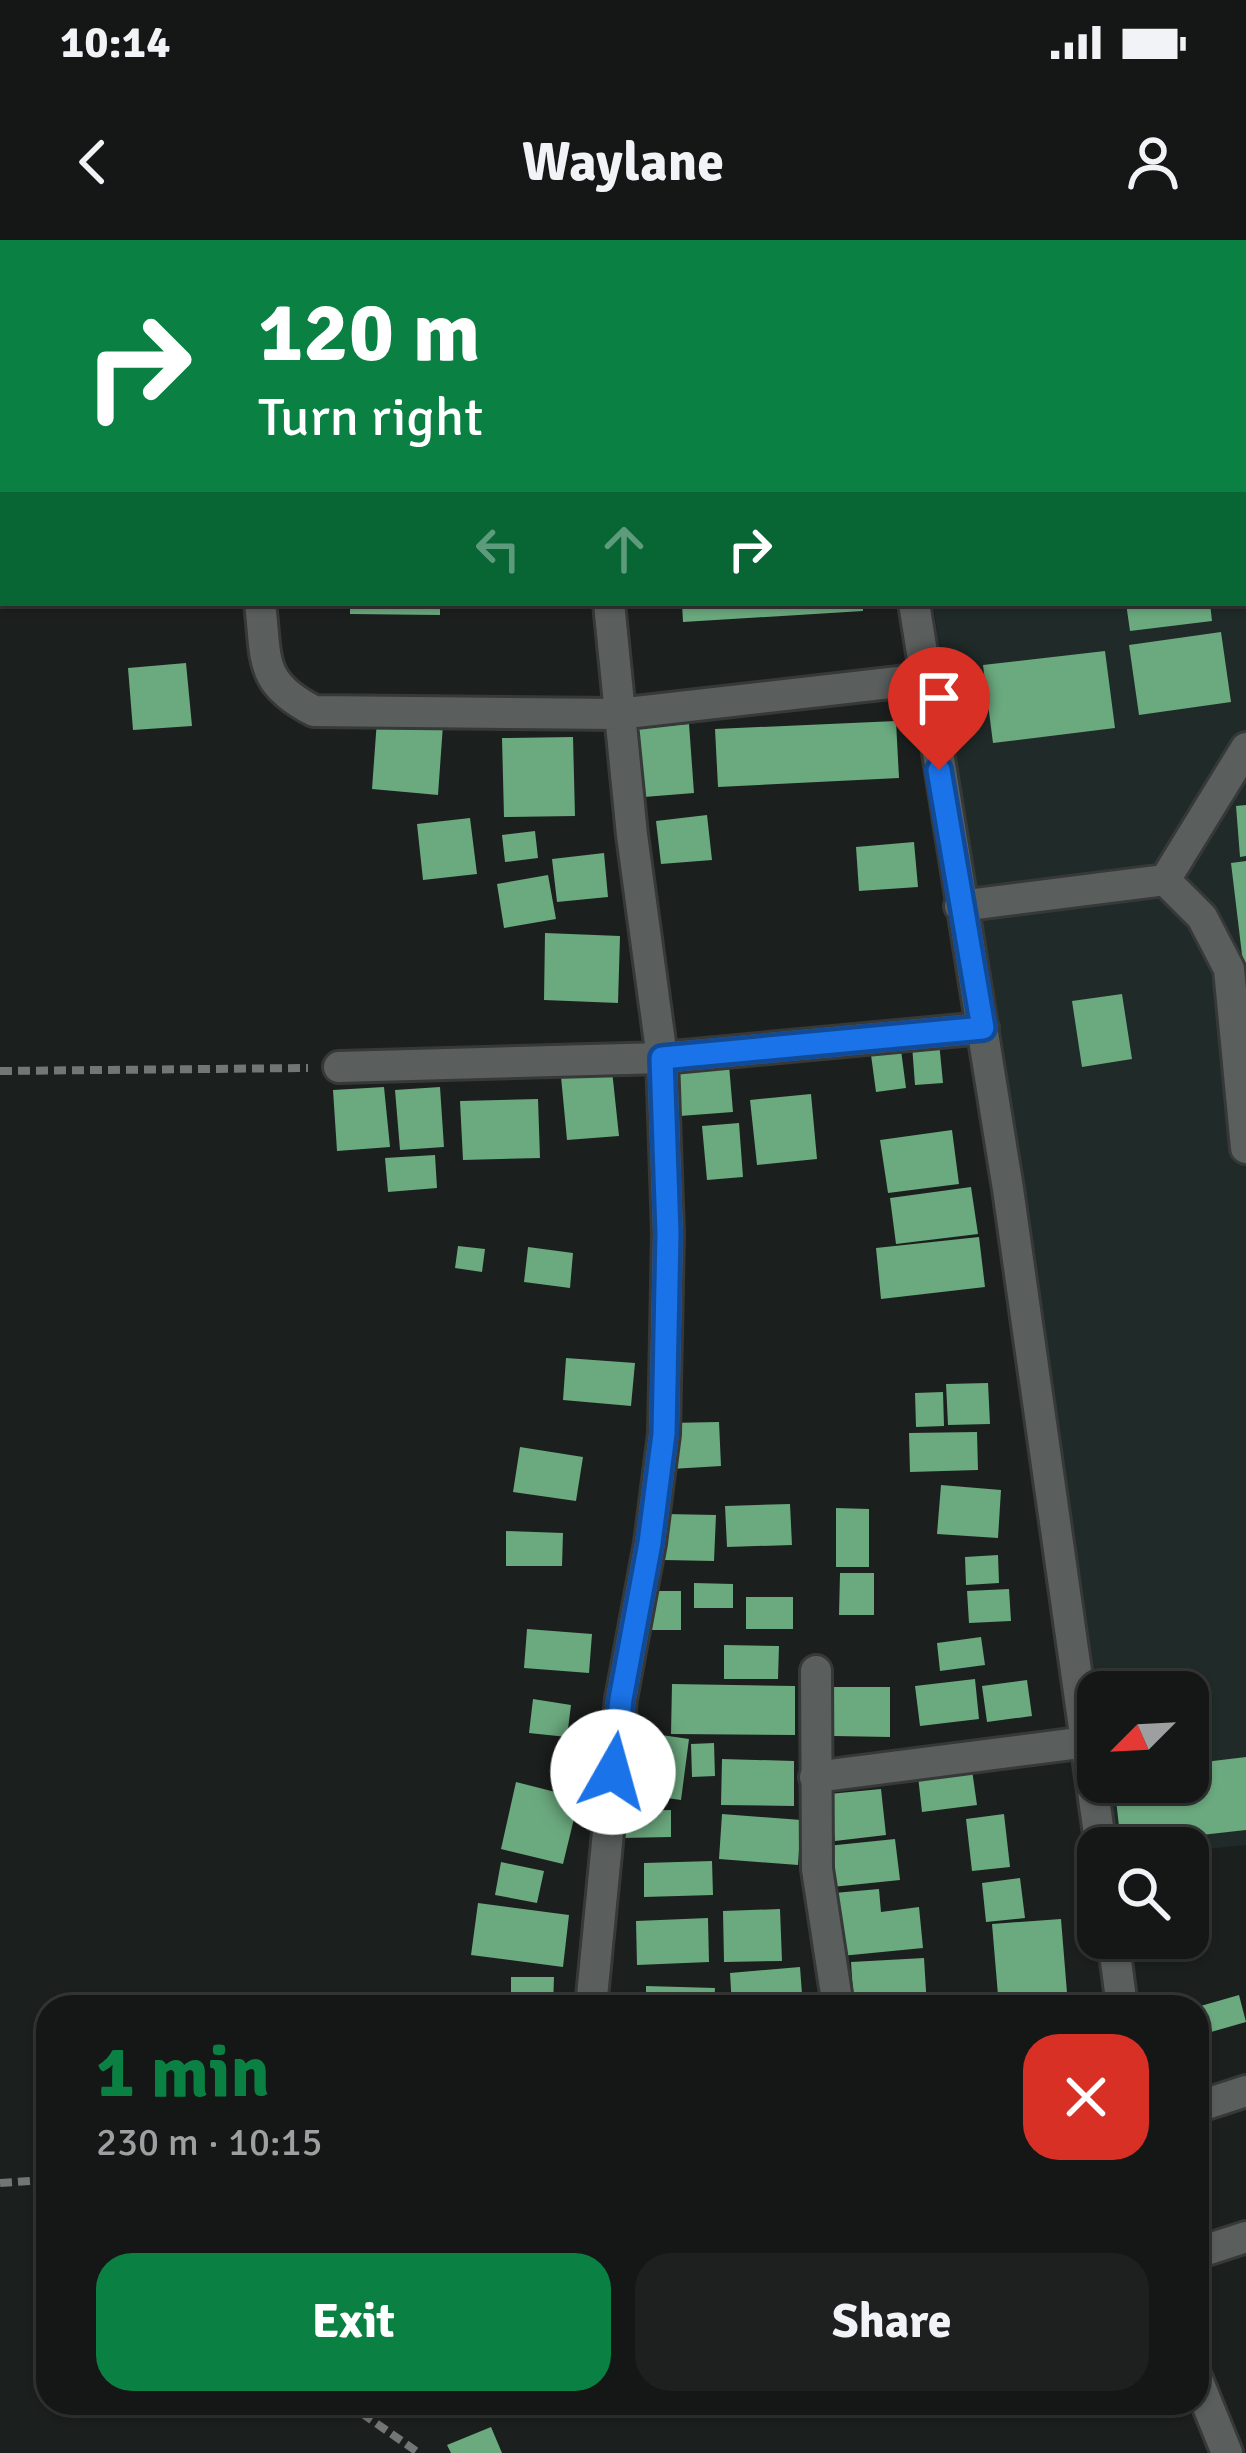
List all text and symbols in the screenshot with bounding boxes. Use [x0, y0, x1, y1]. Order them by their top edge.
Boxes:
text: 10:14 [60, 15, 170, 70]
icon: back [60, 129, 126, 195]
text: Waylane [522, 129, 724, 196]
icon: person [1120, 129, 1186, 195]
text: 120 m [258, 281, 480, 385]
icon: right [60, 288, 216, 444]
text: Turn right [258, 384, 483, 451]
icon: left [465, 516, 531, 582]
icon: ahead [591, 516, 657, 582]
icon: right [717, 516, 783, 582]
pin [888, 647, 990, 770]
icon: arrive [906, 665, 972, 731]
north arrow [1077, 1671, 1209, 1803]
map controls [1077, 1671, 1209, 1959]
position arrow [550, 1709, 676, 1835]
button: search [1077, 1827, 1209, 1959]
text: 1 min [96, 2028, 270, 2117]
button: close [1023, 2034, 1149, 2160]
text: 230 m · 10:15 [96, 2118, 323, 2166]
button: Exit [96, 2253, 611, 2391]
button: Share [635, 2253, 1149, 2391]

